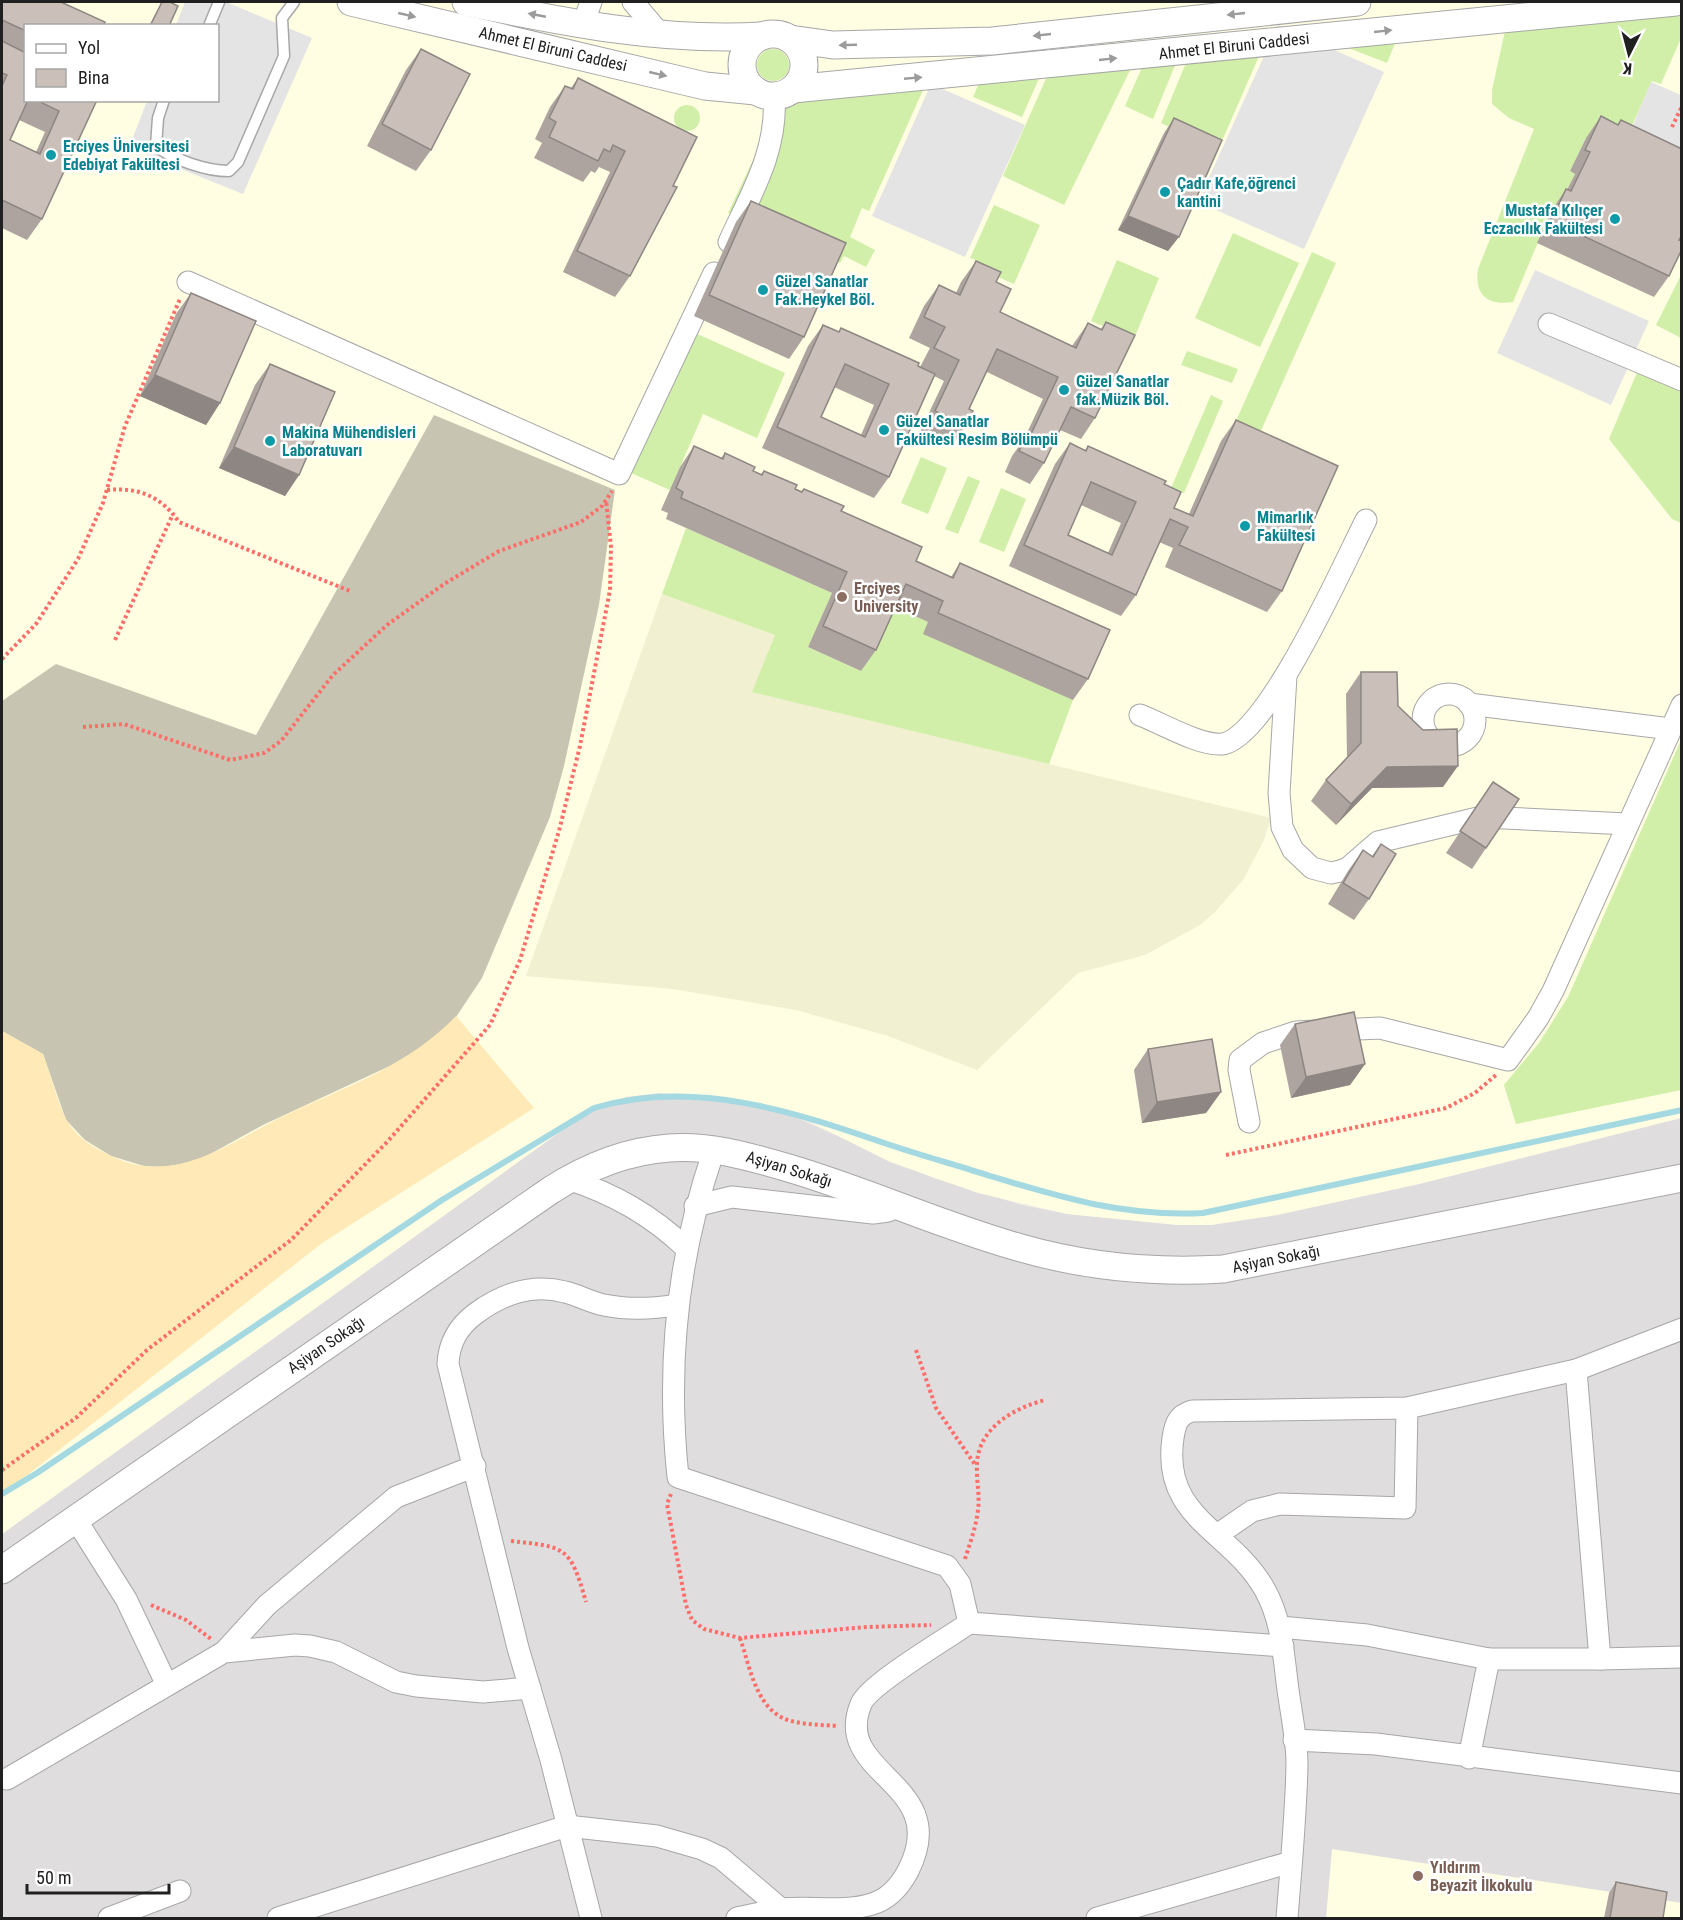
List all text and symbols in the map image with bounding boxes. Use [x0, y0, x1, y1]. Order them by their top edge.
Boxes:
one-way arrow [398, 10, 417, 20]
one-way arrow [527, 10, 546, 19]
one-way arrow [1227, 10, 1246, 19]
street label: Ahmet El Biruni Caddesi [477, 23, 629, 75]
legend [24, 24, 219, 102]
north arrow [1599, 24, 1659, 84]
one-way arrow [1373, 26, 1392, 36]
street label: Ahmet El Biruni Caddesi [1158, 29, 1310, 63]
one-way arrow [1033, 30, 1052, 40]
text: Yol [78, 37, 100, 58]
one-way arrow [838, 40, 857, 50]
one-way arrow [1098, 54, 1117, 64]
text: K [1622, 58, 1633, 78]
text: Bina [78, 67, 109, 88]
one-way arrow [649, 70, 668, 80]
one-way arrow [904, 73, 923, 83]
place label: Erciyes Üniversitesi Edebiyat Fakültesi [63, 137, 189, 174]
marker: Erciyes Üniversitesi Edebiyat Fakültesi [44, 148, 58, 162]
place label: Çadır Kafe,öğrenci kantini [1177, 174, 1296, 211]
marker: Çadır Kafe,öğrenci kantini [1158, 185, 1172, 199]
place label: Mustafa Kılıçer Eczacılık Fakültesi [1484, 201, 1603, 238]
marker: Mustafa Kılıçer Eczacılık Fakültesi [1608, 212, 1622, 226]
place label: Güzel Sanatlar Fak.Heykel Böl. [775, 272, 875, 309]
marker: Güzel Sanatlar Fak.Heykel Böl. [756, 283, 770, 297]
place label: Güzel Sanatlar fak.Müzik Böl. [1076, 372, 1169, 409]
marker: Güzel Sanatlar fak.Müzik Böl. [1057, 383, 1071, 397]
place label: Güzel Sanatlar Fakültesi Resim Bölümpü [896, 412, 1058, 449]
place label: Makina Mühendisleri Laboratuvarı [282, 423, 416, 460]
marker: Güzel Sanatlar Fakültesi Resim Bölümpü [877, 423, 891, 437]
marker: Makina Mühendisleri Laboratuvarı [263, 434, 277, 448]
place label: Mimarlık Fakültesi [1257, 508, 1315, 545]
marker: Mimarlık Fakültesi [1238, 519, 1252, 533]
place label: Erciyes University [854, 579, 918, 616]
marker: Erciyes University [835, 590, 849, 604]
street label: Aşiyan Sokağı [744, 1147, 834, 1191]
street label: Aşiyan Sokağı [1231, 1241, 1321, 1277]
street label: Aşiyan Sokağı [284, 1312, 368, 1378]
scale bar [27, 1857, 170, 1895]
place label: Yıldırım Beyazit İlkokulu [1430, 1858, 1532, 1895]
text: 50 m [36, 1867, 71, 1888]
marker: Yıldırım Beyazit İlkokulu [1411, 1869, 1425, 1883]

